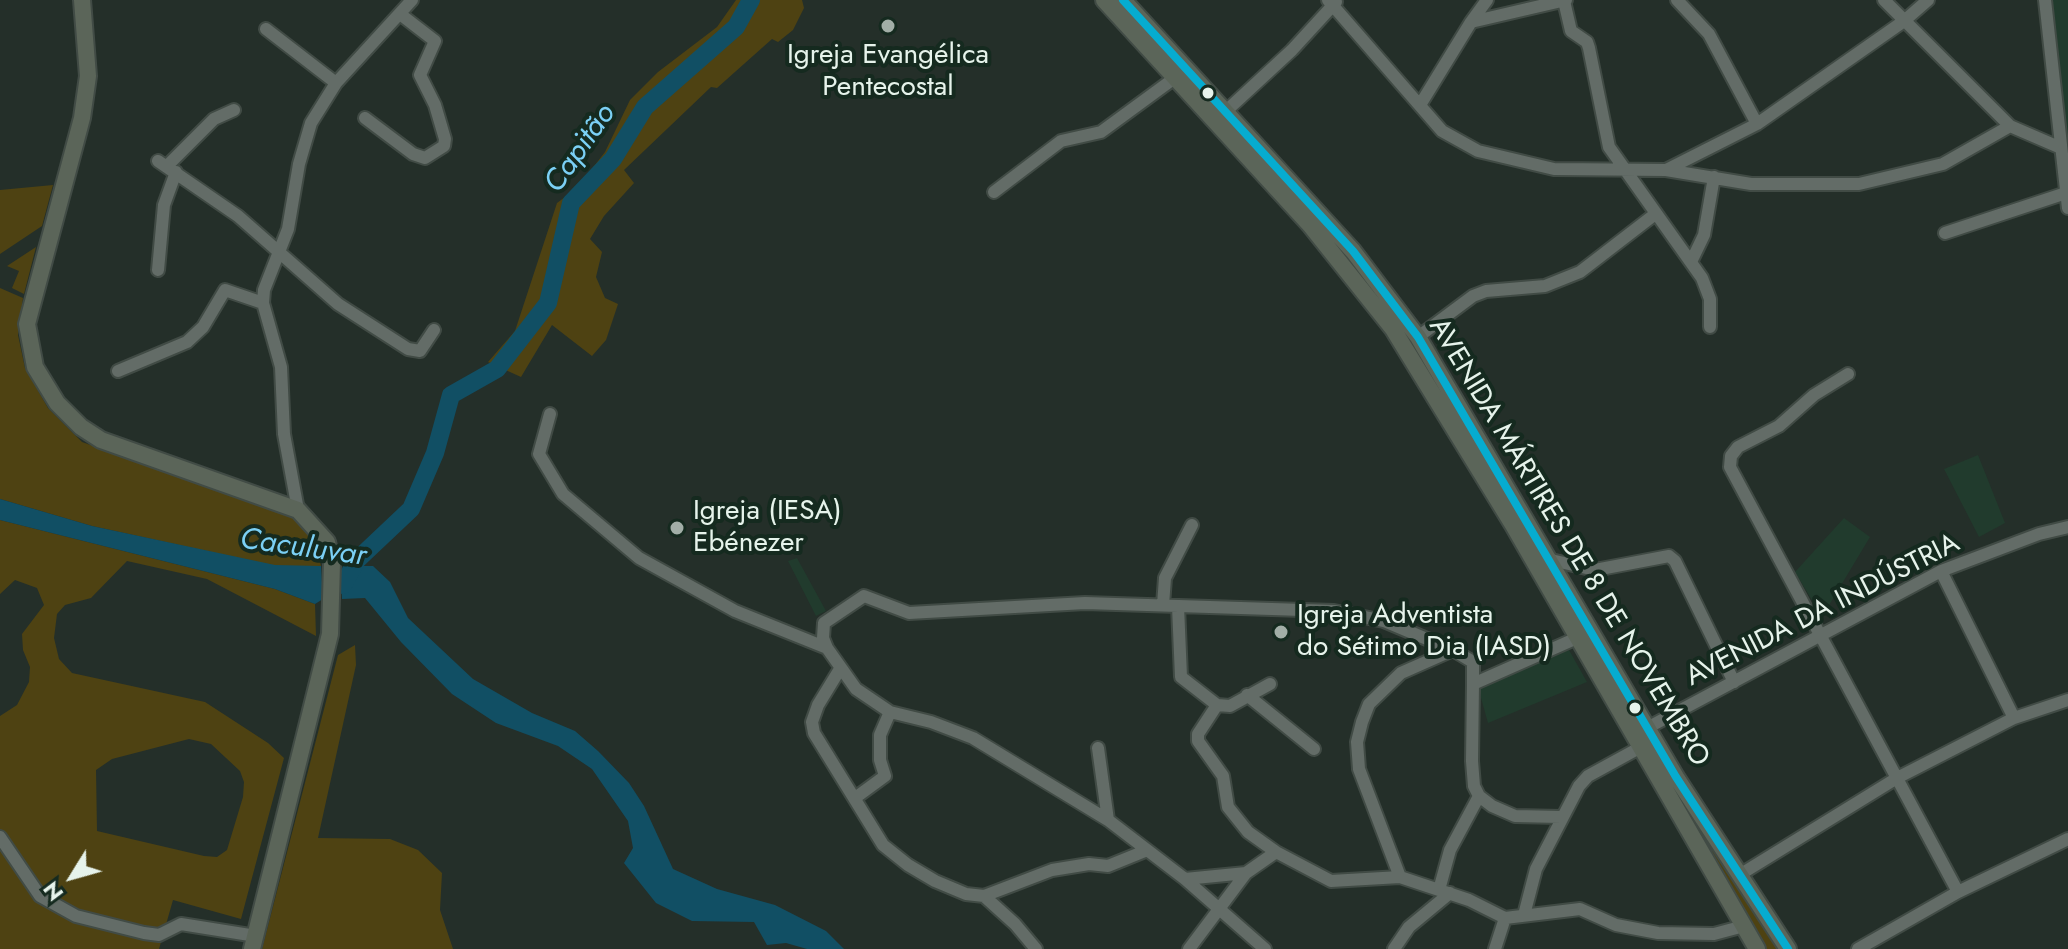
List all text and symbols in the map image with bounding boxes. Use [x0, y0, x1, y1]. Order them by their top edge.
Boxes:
marker: Igreja Evangélica Pentecostal [879, 17, 897, 35]
place label: Igreja Evangélica Pentecostal [787, 39, 989, 105]
unlabelled marker [1200, 85, 1216, 101]
water label: Capitão [538, 98, 624, 200]
street label: AVENIDA MÁRTIRES DE 8 DE NOVEMBRO [1420, 313, 1716, 773]
place label: Igreja (IESA) Ebénezer [693, 495, 842, 561]
marker: Igreja (IESA) Ebénezer [668, 519, 686, 537]
water label: Caculuvar [238, 522, 368, 576]
street label: AVENIDA DA INDÚSTRIA [1680, 527, 1966, 695]
place label: Igreja Adventista do Sétimo Dia (IASD) [1297, 599, 1551, 665]
marker: Igreja Adventista do Sétimo Dia (IASD) [1272, 623, 1290, 641]
unlabelled marker [1627, 700, 1643, 716]
north arrow [32, 837, 112, 917]
text: N [35, 875, 71, 908]

